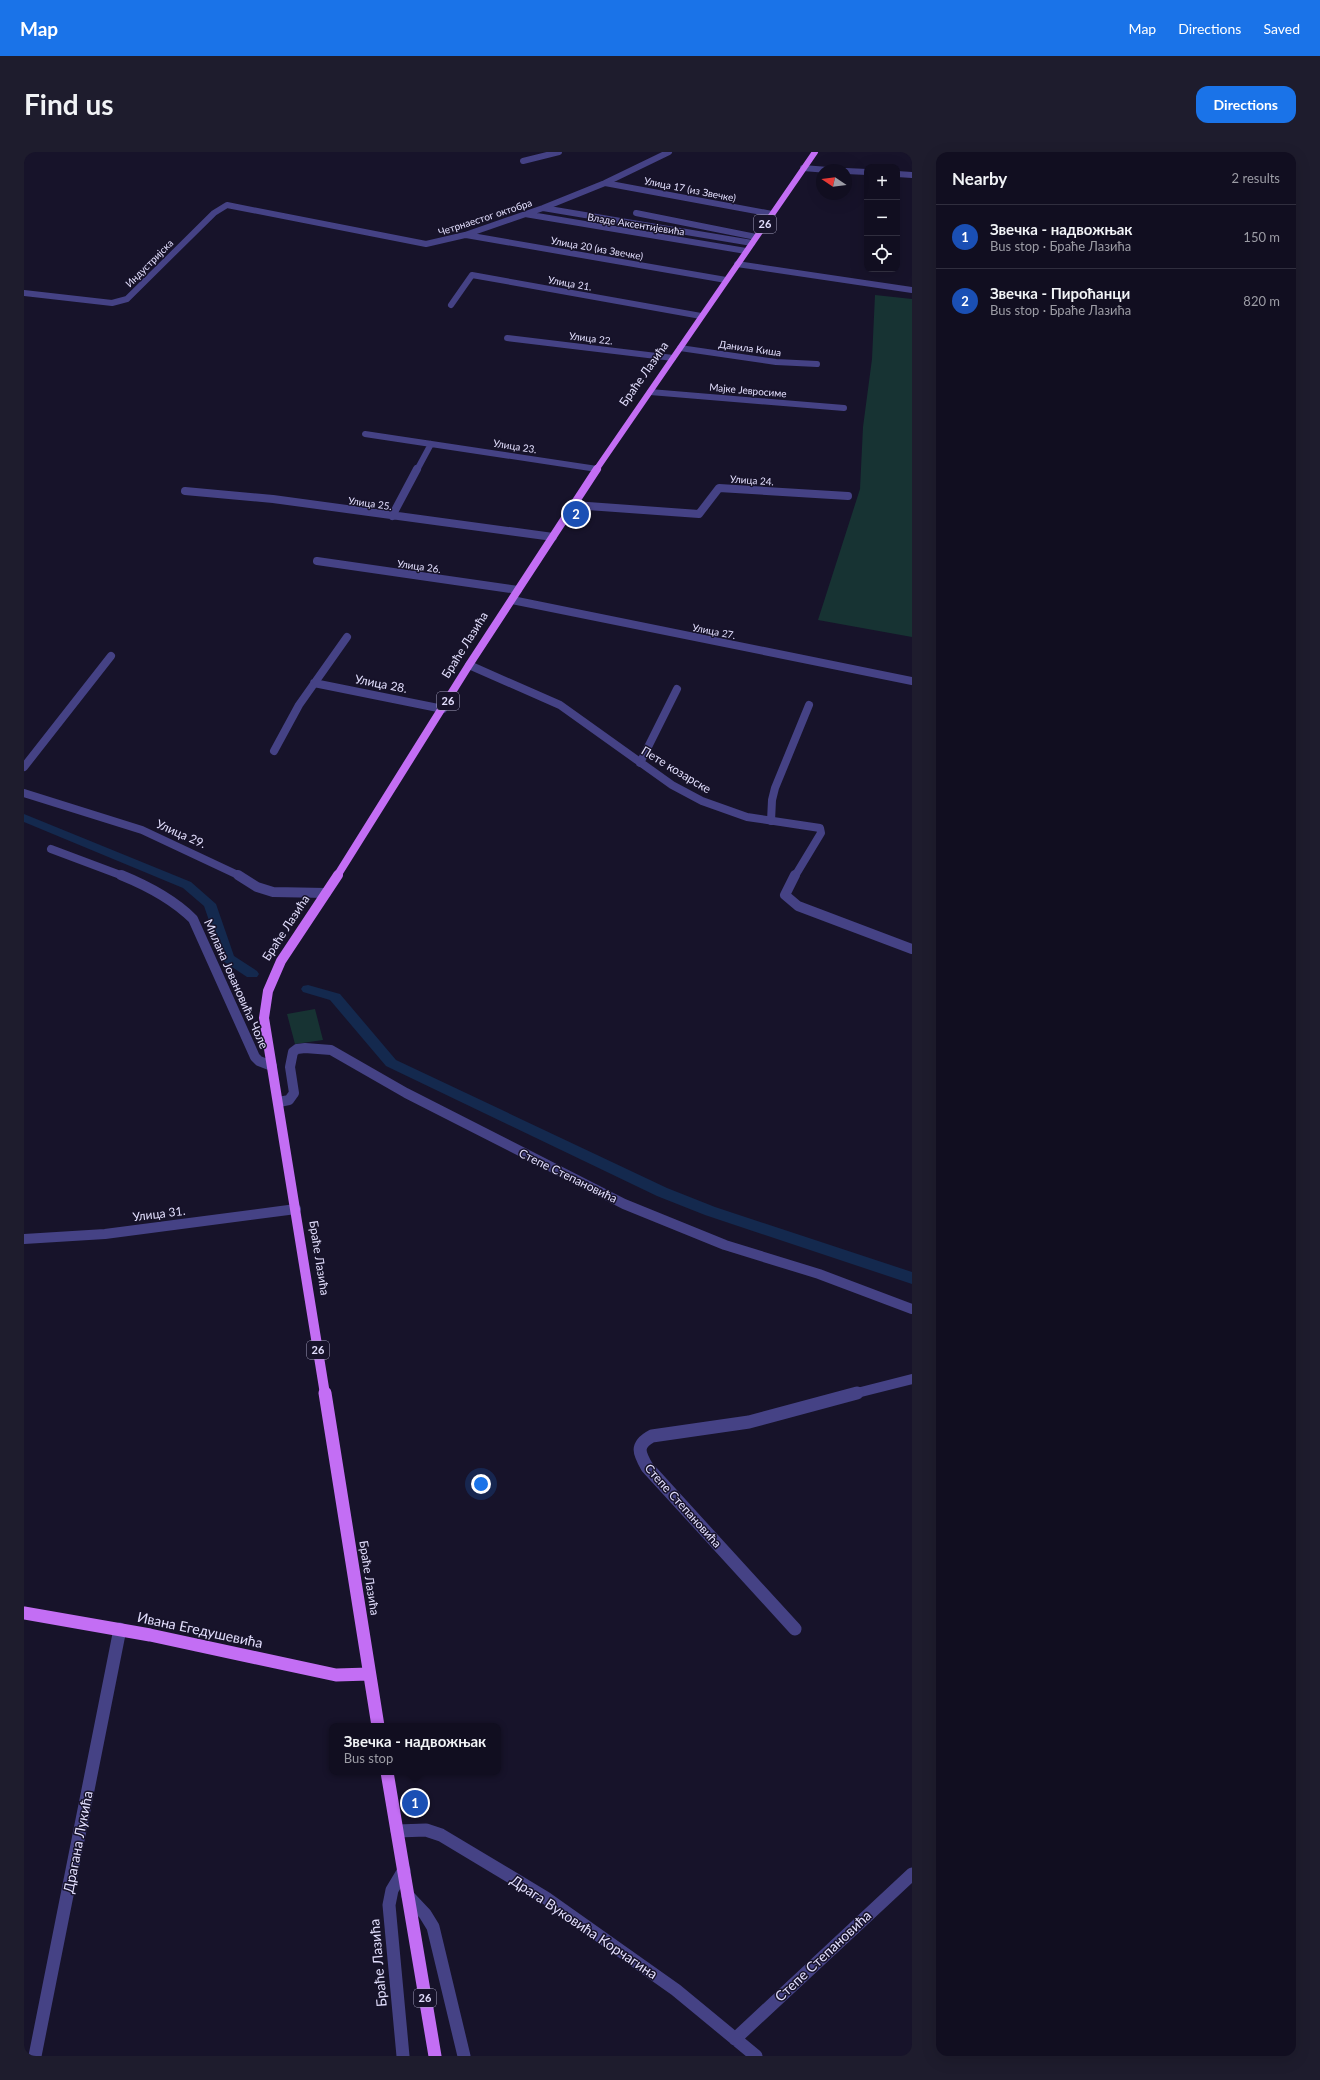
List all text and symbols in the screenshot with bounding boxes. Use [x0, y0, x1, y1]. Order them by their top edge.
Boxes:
text: Map [20, 17, 58, 40]
text: Map [1129, 20, 1156, 37]
text: Directions [1178, 20, 1241, 37]
text: Saved [1263, 20, 1300, 37]
button: Directions [1196, 86, 1296, 123]
text: Find us [24, 87, 114, 121]
north arrow [816, 164, 852, 200]
map controls [864, 164, 900, 272]
button: + [864, 164, 900, 200]
text: Nearby [952, 168, 1007, 189]
text: 2 results [1232, 170, 1280, 186]
street label: Улица 17 (из Звечке) [643, 174, 737, 204]
street label: Четрнаестог октобра [437, 196, 533, 238]
button: − [864, 200, 900, 236]
street label: Владе Аксентијевића [587, 210, 685, 238]
road number: 26 [754, 215, 776, 233]
text: Звечка - надвожњак [990, 220, 1132, 238]
text: 1 [961, 229, 969, 245]
text: 150 m [1243, 229, 1280, 245]
street label: Улица 20 (из Звечке) [550, 234, 644, 262]
button: locate [864, 236, 900, 272]
street label: Индустријска [123, 237, 175, 289]
text: Bus stop · Браће Лазића [990, 238, 1131, 254]
street label: Улица 21. [547, 273, 593, 293]
text: Звечка - Пироћанци [990, 284, 1130, 302]
text: 2 [961, 293, 969, 309]
text: 820 m [1243, 293, 1280, 309]
text: Bus stop · Браће Лазића [990, 302, 1131, 318]
street label: Улица 22. [568, 329, 614, 347]
street label: Браће Лазића [616, 338, 671, 409]
street label: Данила Киша [718, 338, 782, 358]
street label: Мајке Јевросиме [709, 381, 787, 399]
street label: Улица 23. [492, 437, 538, 455]
street label: Улица 24. [730, 472, 774, 488]
street label: Улица 25. [347, 494, 393, 512]
pin: 2 [563, 499, 589, 529]
street label: Улица 26. [396, 557, 442, 575]
street label: Браће Лазића [438, 609, 491, 681]
street label: Улица 27. [691, 621, 737, 641]
street label: Улица 28. [354, 671, 409, 696]
road number: 26 [437, 692, 459, 710]
street label: Пете козарске [639, 743, 714, 796]
street label: Улица 29. [154, 816, 209, 851]
street label: Браће Лазића [259, 892, 312, 964]
street label: Милана Јовановића Чоле [201, 917, 272, 1051]
street label: Степе Степановића [516, 1145, 620, 1206]
street label: Улица 31. [132, 1203, 186, 1224]
street label: Браће Лазића [306, 1219, 333, 1296]
road number: 26 [307, 1341, 329, 1359]
street label: Степе Степановића [642, 1461, 725, 1551]
your location [471, 1474, 491, 1494]
street label: Браће Лазића [356, 1539, 383, 1616]
street label: Ивана Егедушевића [136, 1608, 264, 1651]
popup [329, 1723, 501, 1775]
text: Звечка - надвожњак [344, 1732, 486, 1750]
text: Bus stop [344, 1750, 393, 1766]
pin: 1 [402, 1788, 428, 1818]
street label: Драгана Лукића [59, 1789, 96, 1895]
street label: Драга Вуковића Корчагина [508, 1871, 661, 1982]
street label: Степе Степановића [771, 1907, 874, 2005]
street label: Браће Лазића [365, 1918, 390, 2008]
road number: 26 [414, 1989, 436, 2007]

